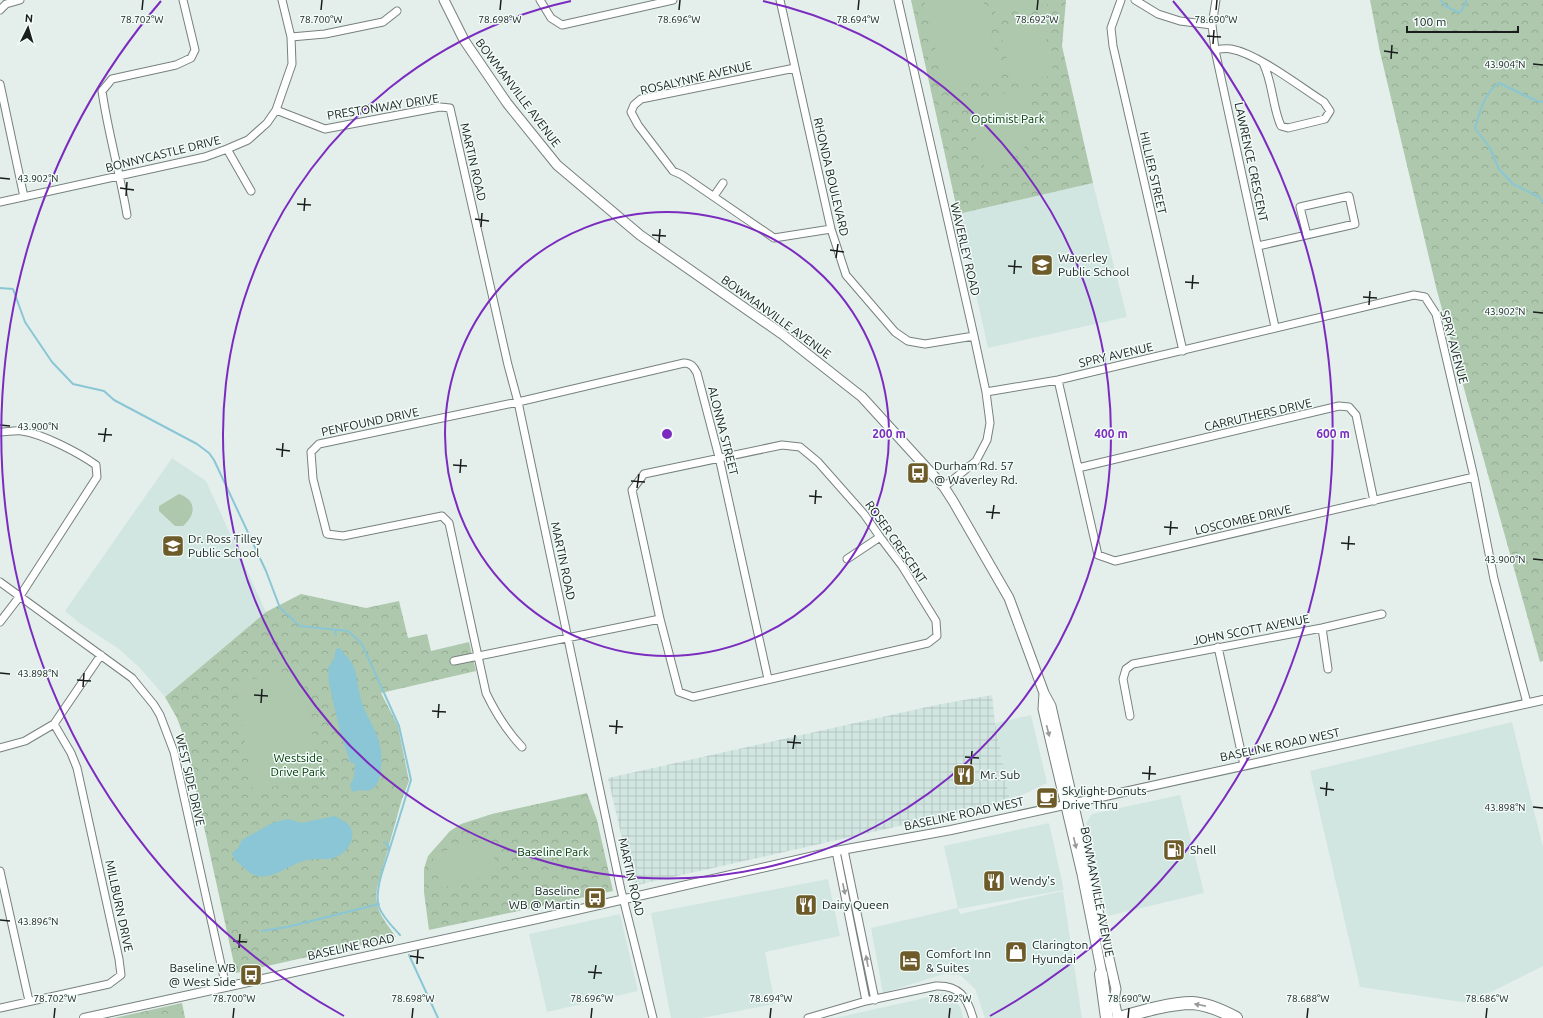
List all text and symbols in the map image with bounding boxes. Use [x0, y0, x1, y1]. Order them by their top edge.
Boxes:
north arrow [8, 8, 48, 48]
scale bar [1407, 8, 1518, 34]
text: N [24, 12, 33, 24]
text: 78.702°W [120, 14, 164, 25]
text: 78.700°W [299, 14, 343, 25]
text: 78.698°W [478, 14, 522, 25]
text: 78.696°W [657, 14, 701, 25]
text: 78.694°W [836, 14, 880, 25]
text: 78.692°W [1015, 14, 1059, 25]
text: 78.690°W [1194, 14, 1238, 25]
text: 100 m [1413, 15, 1446, 28]
street label: BOWMANVILLE AVENUE [473, 36, 564, 150]
street label: ROSALYNNE AVENUE [639, 58, 753, 97]
text: 43.904°N [1484, 59, 1526, 70]
street label: PRESTONWAY DRIVE [326, 91, 440, 122]
street label: LAWRENCE CRESCENT [1232, 101, 1271, 223]
park label: Optimist Park [971, 112, 1045, 125]
street label: RHONDA BOULEVARD [812, 116, 851, 237]
street label: MARTIN ROAD [458, 122, 489, 202]
street label: HILLIER STREET [1138, 130, 1169, 216]
street label: BONNYCASTLE DRIVE [104, 133, 222, 174]
text: 43.902°N [17, 173, 59, 184]
street label: WAVERLEY ROAD [948, 201, 983, 297]
place label: Waverley Public School [1058, 251, 1129, 278]
school or university icon: Waverley Public School [1029, 252, 1055, 278]
street label: BOWMANVILLE AVENUE [719, 272, 834, 361]
text: 43.902°N [1484, 306, 1526, 317]
street label: SPRY AVENUE [1438, 309, 1471, 385]
street label: SPRY AVENUE [1078, 340, 1154, 369]
street label: ALONNA STREET [706, 385, 741, 477]
street label: CARRUTHERS DRIVE [1203, 396, 1313, 433]
street label: PENFOUND DRIVE [320, 405, 420, 438]
text: 43.900°N [17, 421, 59, 432]
centre of rings [660, 427, 674, 441]
text: 200 m [872, 427, 906, 440]
text: 400 m [1094, 427, 1128, 440]
text: 600 m [1316, 427, 1350, 440]
place label: Durham Rd. 57 @ Waverley Rd. [934, 459, 1018, 486]
bus stop icon: Durham Rd. 57 @ Waverley Rd. [905, 460, 931, 486]
street label: ROSER CRESCENT [863, 498, 930, 586]
street label: LOSCOMBE DRIVE [1193, 502, 1293, 537]
street label: MARTIN ROAD [549, 521, 578, 601]
place label: Dr. Ross Tilley Public School [188, 532, 263, 559]
school or university icon: Dr. Ross Tilley Public School [160, 533, 186, 559]
text: 43.900°N [1484, 554, 1526, 565]
street label: JOHN SCOTT AVENUE [1191, 612, 1311, 647]
text: 43.898°N [17, 668, 59, 679]
one-way arrow [1045, 725, 1051, 737]
street label: BASELINE ROAD WEST [1219, 725, 1341, 764]
street label: WEST SIDE DRIVE [174, 733, 207, 828]
park label: Westside Drive Park [271, 751, 325, 778]
restaurant icon: Mr. Sub [951, 762, 977, 788]
place label: Mr. Sub [980, 768, 1020, 781]
place label: Skylight Donuts Drive Thru [1062, 784, 1147, 811]
cafe icon: Skylight Donuts Drive Thru [1034, 785, 1060, 811]
street label: BASELINE ROAD WEST [903, 794, 1025, 833]
text: 43.898°N [1484, 802, 1526, 813]
street label: BOWMANVILLE AVENUE [1078, 826, 1117, 958]
street label: MARTIN ROAD [616, 837, 647, 917]
one-way arrow [1072, 837, 1078, 849]
fuel station icon: Shell [1161, 837, 1187, 863]
place label: Shell [1190, 843, 1216, 856]
park label: Baseline Park [517, 845, 589, 858]
street label: MILLBURN DRIVE [103, 859, 136, 953]
restaurant icon: Wendy's [981, 868, 1007, 894]
place label: Wendy's [1010, 874, 1055, 887]
one-way arrow [841, 883, 847, 896]
place label: Baseline WB @ Martin [509, 884, 580, 911]
bus stop icon: Baseline WB @ Martin [582, 885, 608, 911]
restaurant icon: Dairy Queen [793, 892, 819, 918]
place label: Dairy Queen [822, 898, 889, 911]
text: 43.896°N [17, 916, 59, 927]
street label: BASELINE ROAD [306, 931, 396, 962]
place label: Clarington Hyundai [1032, 938, 1088, 965]
shop icon: Clarington Hyundai [1003, 939, 1029, 965]
place label: Comfort Inn & Suites [926, 947, 991, 974]
hotel icon: Comfort Inn & Suites [897, 948, 923, 974]
one-way arrow [864, 955, 870, 968]
place label: Baseline WB @ West Side [169, 961, 236, 988]
bus stop icon: Baseline WB @ West Side [238, 962, 264, 988]
text: 78.702°W [33, 993, 77, 1004]
text: 78.700°W [212, 993, 256, 1004]
text: 78.698°W [391, 993, 435, 1004]
text: 78.696°W [570, 993, 614, 1004]
text: 78.694°W [749, 993, 793, 1004]
text: 78.692°W [928, 993, 972, 1004]
text: 78.690°W [1107, 993, 1151, 1004]
text: 78.688°W [1286, 993, 1330, 1004]
text: 78.686°W [1465, 993, 1509, 1004]
one-way arrow [1194, 1002, 1206, 1008]

